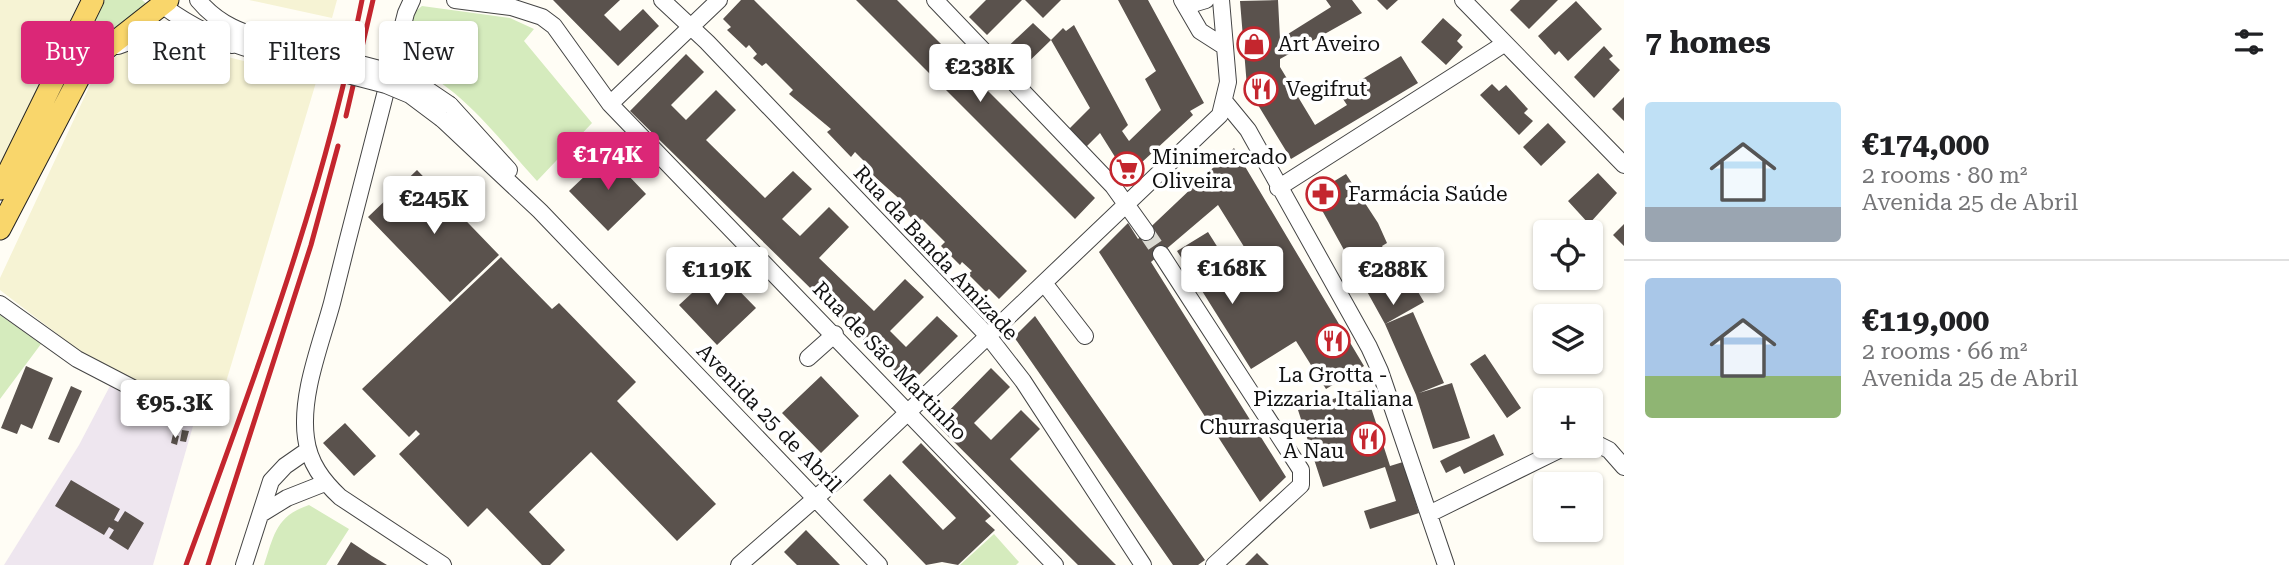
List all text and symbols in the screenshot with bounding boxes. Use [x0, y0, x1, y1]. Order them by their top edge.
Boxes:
chip: Buy [21, 21, 114, 84]
chip: Rent [128, 21, 230, 84]
chip: Filters [244, 21, 365, 84]
chip: New [379, 21, 478, 84]
icon: filters [2230, 23, 2268, 61]
shop icon: Art Aveiro [1235, 25, 1273, 63]
text: 7 homes [1645, 25, 1771, 60]
place label: Art Aveiro [1278, 32, 1380, 56]
pin: €238K [931, 44, 1029, 104]
text: €238K [945, 53, 1015, 80]
restaurant icon: Vegifrut [1242, 70, 1280, 108]
place label: Vegifrut [1286, 77, 1367, 101]
text: €174,000 [1862, 127, 1989, 162]
icon: home [1701, 130, 1785, 214]
pin: €174K [559, 132, 657, 192]
text: €174K [573, 141, 643, 168]
place label: Minimercado Oliveira [1152, 145, 1287, 193]
supermarket icon: Minimercado Oliveira [1108, 150, 1146, 188]
street label: Rua da Banda Amizade [849, 161, 1023, 345]
text: 2 rooms · 80 m² [1862, 162, 2028, 189]
pharmacy icon: Farmácia Saúde [1304, 175, 1342, 213]
pin: €245K [385, 176, 483, 236]
place label: Farmácia Saúde [1348, 182, 1508, 206]
text: €245K [399, 185, 469, 212]
text: Avenida 25 de Abril [1862, 189, 2078, 216]
map controls [1533, 220, 1603, 542]
button: locate [1533, 220, 1603, 290]
pin: €168K [1183, 246, 1281, 306]
pin: €119K [668, 247, 766, 307]
pin: €288K [1344, 247, 1442, 307]
text: €168K [1197, 255, 1267, 282]
text: €119K [682, 256, 752, 283]
text: €288K [1358, 256, 1428, 283]
street label: Rua de São Martinho [808, 277, 972, 445]
text: €119,000 [1862, 303, 1989, 338]
button: layers [1533, 304, 1603, 374]
icon: home [1701, 306, 1785, 390]
restaurant icon: La Grotta - Pizzaria Italiana [1314, 322, 1352, 360]
text: 2 rooms · 66 m² [1862, 338, 2028, 365]
street label: Avenida 25 de Abril [692, 339, 846, 498]
place label: La Grotta - Pizzaria Italiana [1253, 363, 1414, 411]
text: Avenida 25 de Abril [1862, 365, 2078, 392]
pin: €95.3K [118, 380, 232, 440]
button: + [1533, 388, 1603, 458]
text: €95.3K [137, 389, 213, 416]
place label: Churrasqueria A Nau [1199, 415, 1345, 463]
restaurant icon: Churrasqueria A Nau [1349, 420, 1387, 458]
button: − [1533, 472, 1603, 542]

